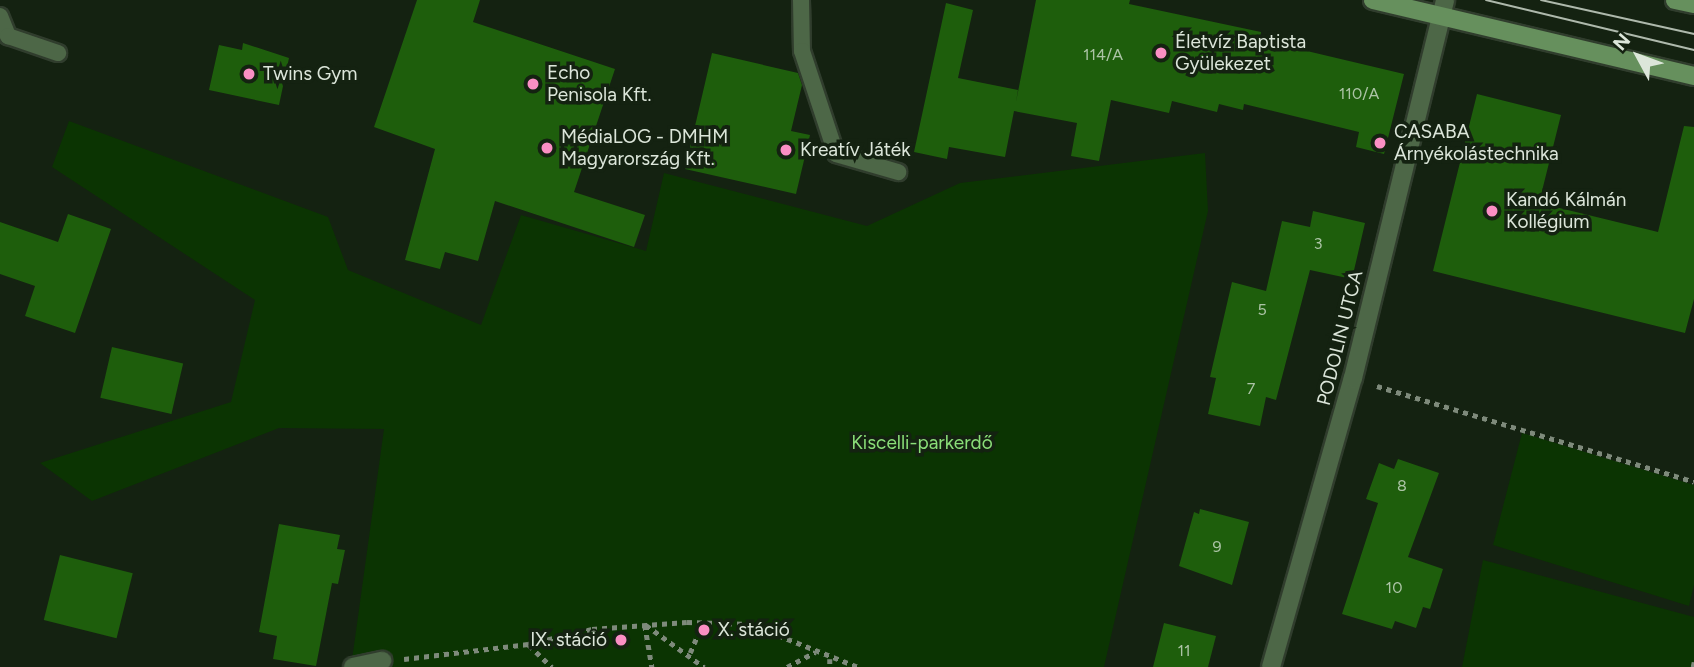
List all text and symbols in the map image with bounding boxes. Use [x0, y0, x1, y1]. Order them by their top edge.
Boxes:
north arrow [1603, 21, 1673, 91]
text: N [1608, 29, 1635, 55]
place label: Életvíz Baptista Gyülekezet [1175, 31, 1306, 75]
house number: 114/A [1083, 45, 1123, 65]
marker: Életvíz Baptista Gyülekezet [1153, 45, 1169, 61]
place label: Echo Penisola Kft. [547, 62, 651, 106]
place label: Twins Gym [263, 63, 357, 85]
marker: Twins Gym [241, 66, 257, 82]
marker: Echo Penisola Kft. [525, 76, 541, 92]
house number: 110/A [1339, 84, 1379, 104]
place label: CASABA Árnyékolástechnika [1394, 121, 1559, 165]
place label: MédiaLOG - DMHM Magyarország Kft. [561, 126, 728, 170]
marker: CASABA Árnyékolástechnika [1372, 135, 1388, 151]
place label: Kreatív Játék [800, 139, 910, 161]
marker: MédiaLOG - DMHM Magyarország Kft. [539, 140, 555, 156]
marker: Kreatív Játék [778, 142, 794, 158]
place label: Kandó Kálmán Kollégium [1506, 189, 1626, 233]
marker: Kandó Kálmán Kollégium [1484, 203, 1500, 219]
house number: 3 [1314, 234, 1322, 254]
street label: PODOLIN UTCA [1312, 268, 1368, 408]
house number: 5 [1257, 300, 1267, 320]
house number: 7 [1247, 379, 1255, 399]
park label: Kiscelli-parkerdő [851, 432, 993, 454]
house number: 8 [1397, 476, 1407, 496]
house number: 9 [1212, 537, 1222, 557]
house number: 10 [1386, 578, 1402, 598]
place label: X. stáció [718, 619, 790, 641]
marker: X. stáció [696, 622, 712, 638]
place label: IX. stáció [530, 629, 607, 651]
marker: IX. stáció [613, 632, 629, 648]
house number: 11 [1177, 641, 1191, 661]

